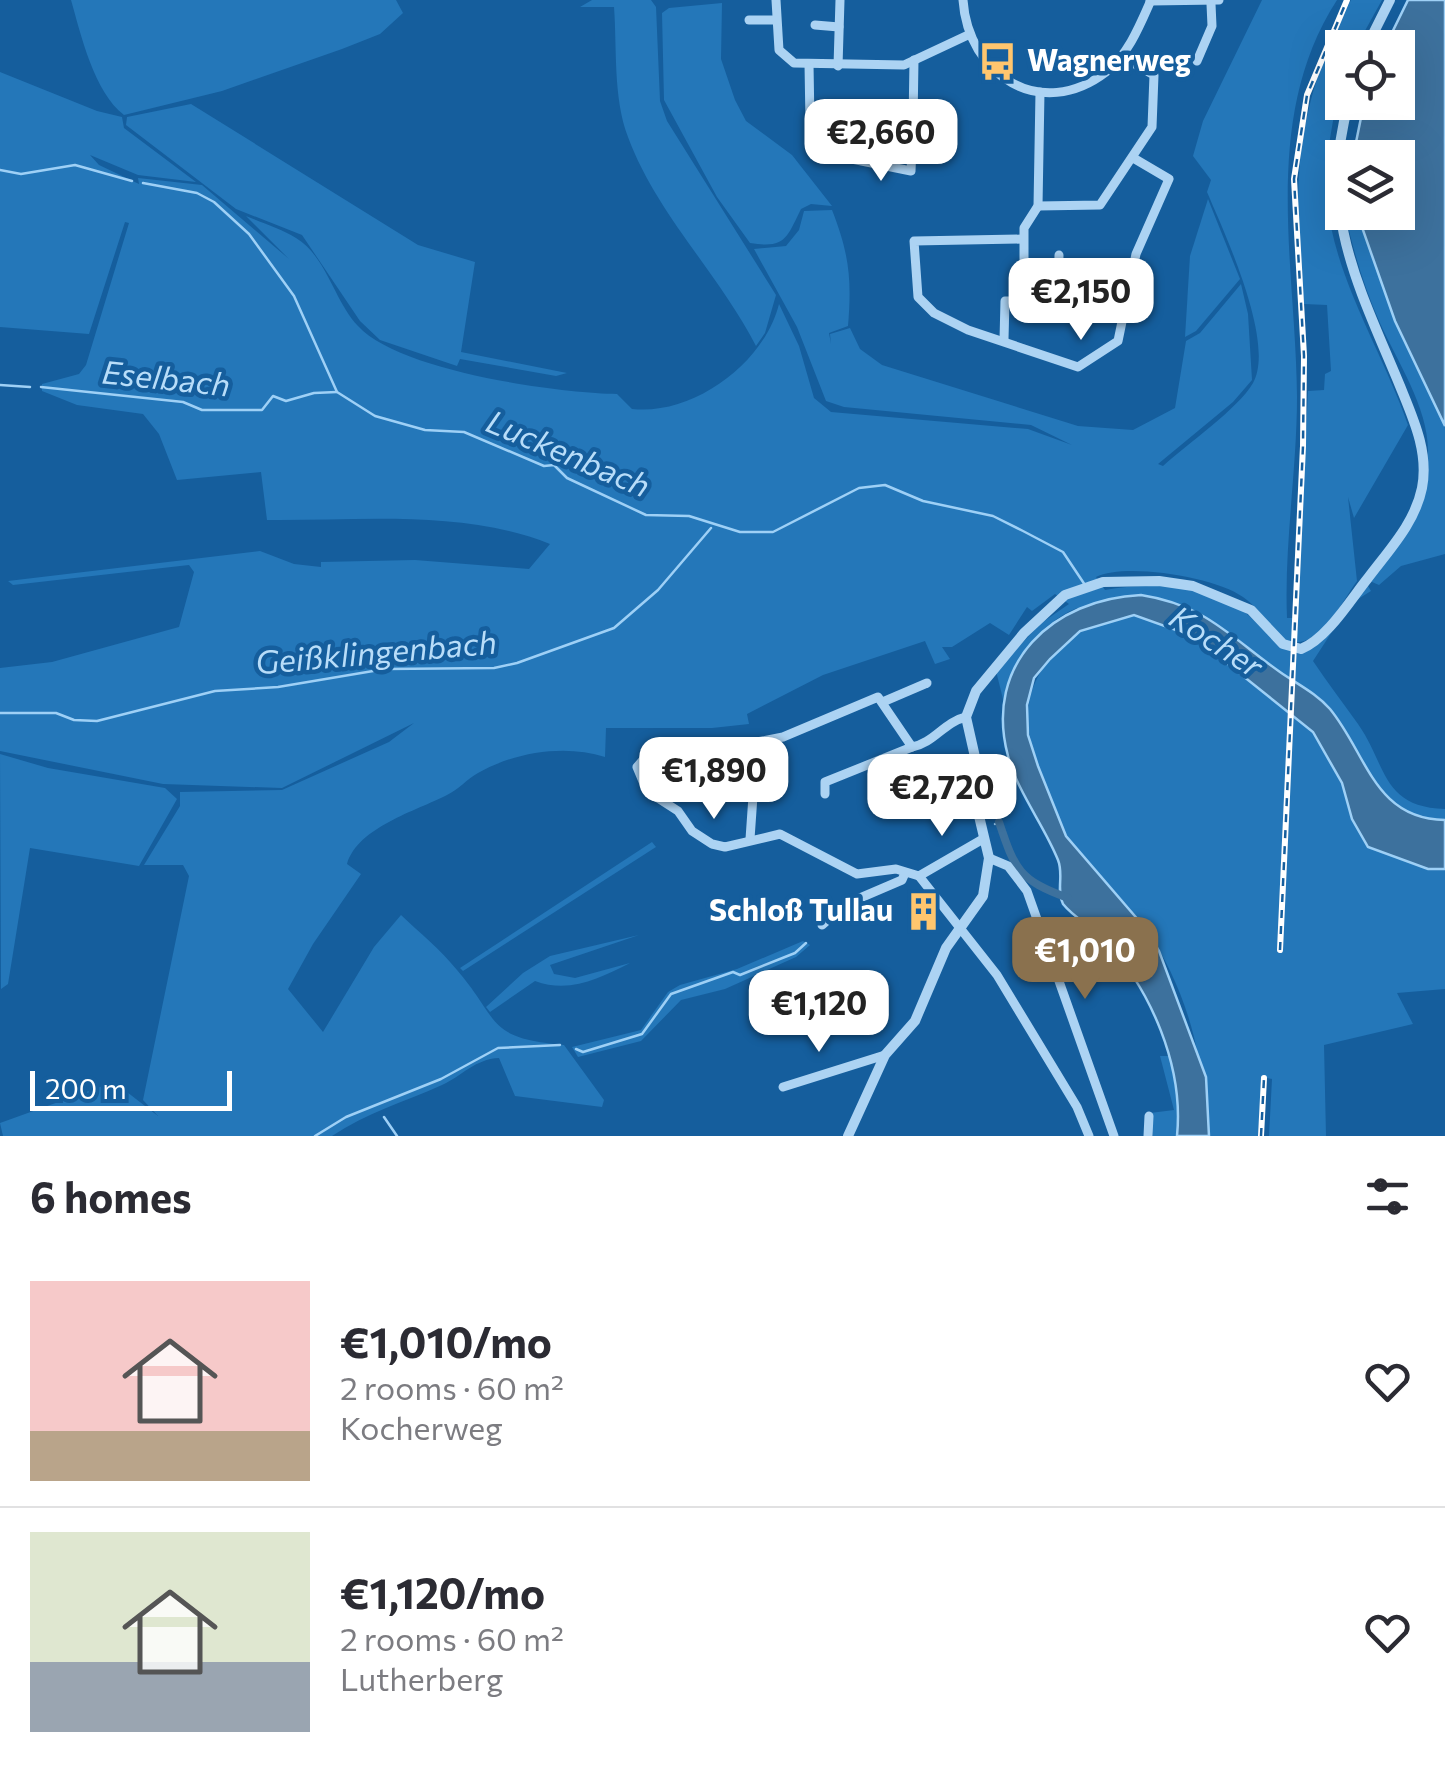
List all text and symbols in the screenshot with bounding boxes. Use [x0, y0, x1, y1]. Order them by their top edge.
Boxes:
map controls [1325, 30, 1415, 230]
button: locate [1325, 30, 1415, 120]
bus stop icon: Wagnerweg [976, 40, 1018, 82]
place label: Wagnerweg [1027, 40, 1191, 77]
pin: €2,660 [800, 99, 962, 184]
text: €2,660 [826, 111, 936, 151]
button: layers [1325, 140, 1415, 230]
pin: €2,150 [1000, 258, 1162, 343]
text: €2,150 [1031, 270, 1131, 310]
water label: Eselbach [100, 350, 232, 404]
water label: Luckenbach [481, 400, 657, 505]
water label: Kocher [1163, 596, 1272, 686]
water label: Geißklingenbach [254, 621, 498, 681]
pin: €1,890 [633, 737, 795, 822]
text: €1,890 [661, 749, 767, 789]
pin: €2,720 [861, 754, 1023, 839]
text: €2,720 [889, 766, 995, 806]
place label: Schloß Tullau [709, 890, 893, 927]
building icon: Schloß Tullau [902, 890, 944, 932]
pin: €1,010 [1004, 917, 1166, 1002]
text: €1,010 [1034, 929, 1136, 969]
pin: €1,120 [738, 970, 900, 1055]
text: €1,120 [771, 982, 867, 1022]
scale bar [30, 1066, 232, 1110]
text: 200 m [45, 1071, 127, 1105]
icon: filters [1360, 1169, 1415, 1224]
text: 6 homes [30, 1170, 192, 1222]
text: €1,010/mo [340, 1315, 552, 1367]
icon: home [110, 1321, 230, 1441]
icon: heart [1360, 1354, 1415, 1409]
text: 2 rooms · 60 m² [340, 1367, 564, 1407]
text: Kocherweg [340, 1407, 503, 1447]
text: €1,120/mo [340, 1566, 545, 1618]
icon: home [110, 1572, 230, 1692]
icon: heart [1360, 1605, 1415, 1660]
text: 2 rooms · 60 m² [340, 1618, 564, 1658]
text: Lutherberg [340, 1658, 503, 1698]

